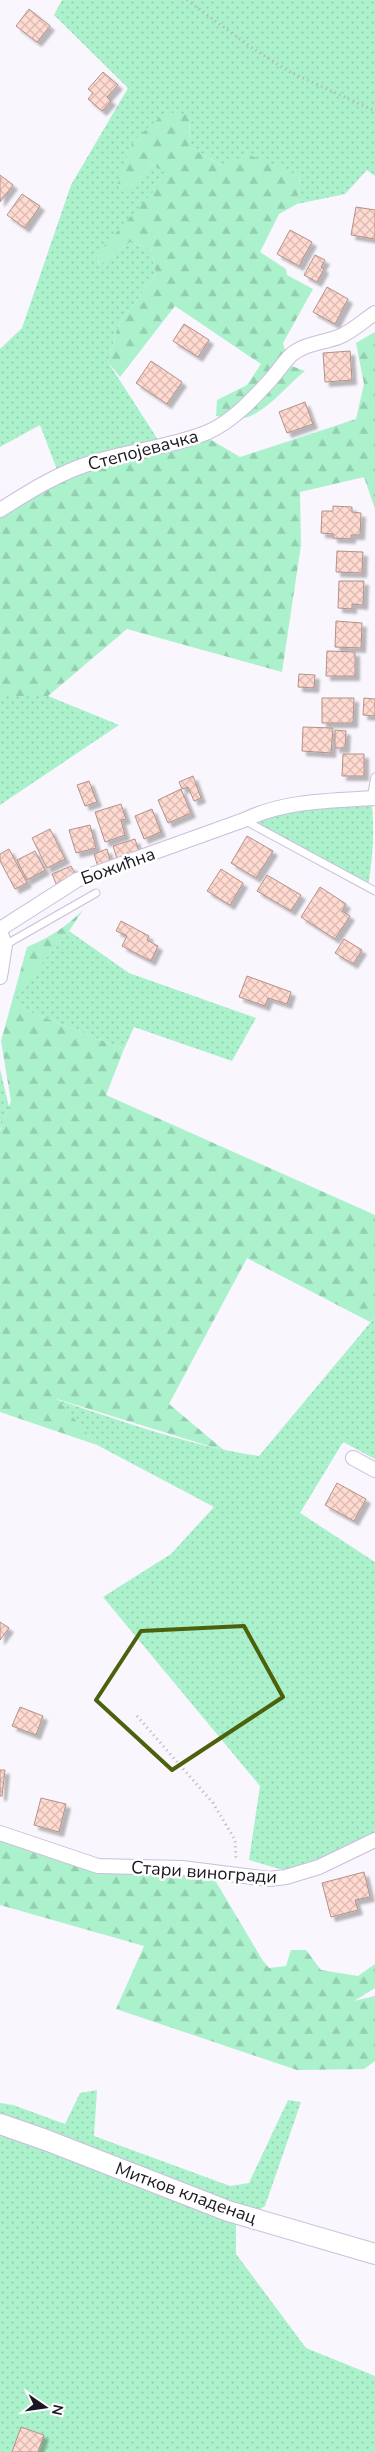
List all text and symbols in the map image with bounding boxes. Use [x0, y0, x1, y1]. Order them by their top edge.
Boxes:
street label: Степојевачка [85, 424, 201, 476]
street label: Божићна [78, 841, 158, 891]
street label: Стари виногради [130, 1855, 278, 1889]
street label: Митков кладенац [112, 2156, 260, 2230]
north arrow [20, 2382, 70, 2432]
text: N [47, 2403, 68, 2417]

